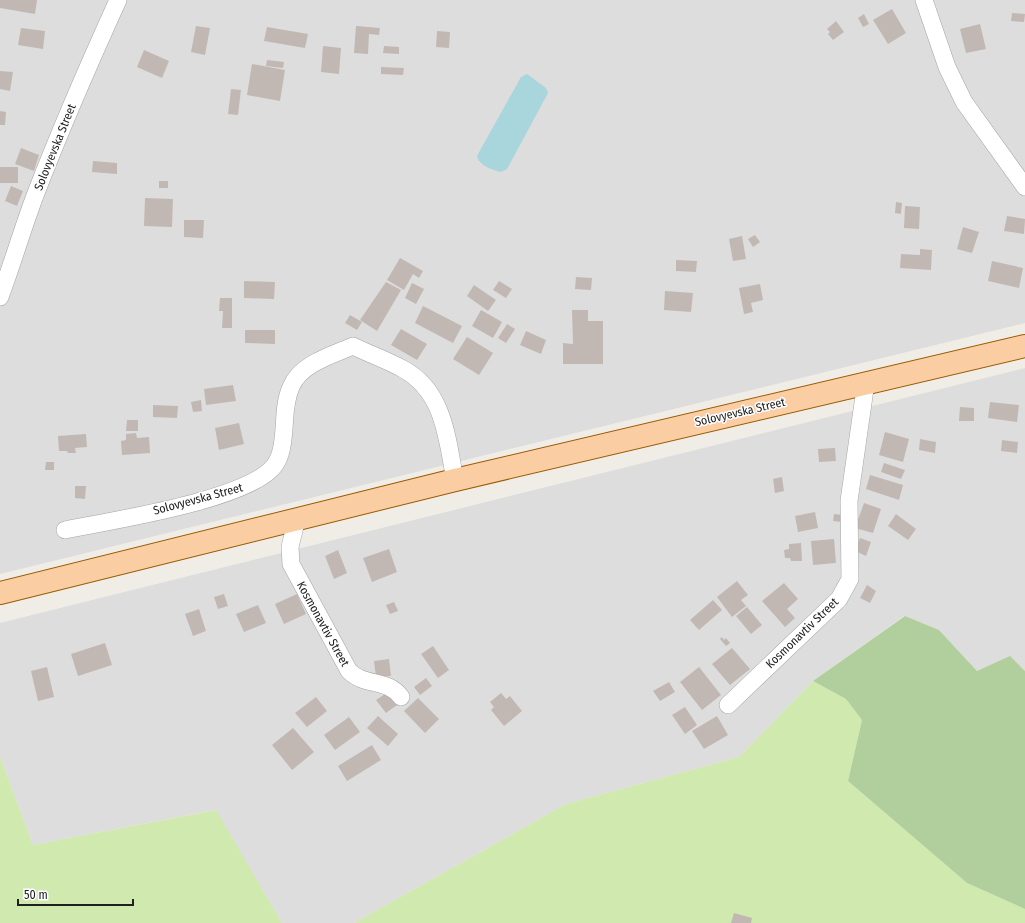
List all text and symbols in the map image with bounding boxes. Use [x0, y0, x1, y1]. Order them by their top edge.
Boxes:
street label: Solovyevska Street [31, 102, 79, 192]
street label: Solovyevska Street [694, 395, 787, 429]
street label: Solovyevska Street [152, 480, 244, 518]
street label: Kosmonavtiv Street [294, 579, 352, 669]
street label: Kosmonavtiv Street [763, 595, 841, 671]
scale bar [18, 881, 133, 907]
text: 50 m [24, 888, 48, 902]

